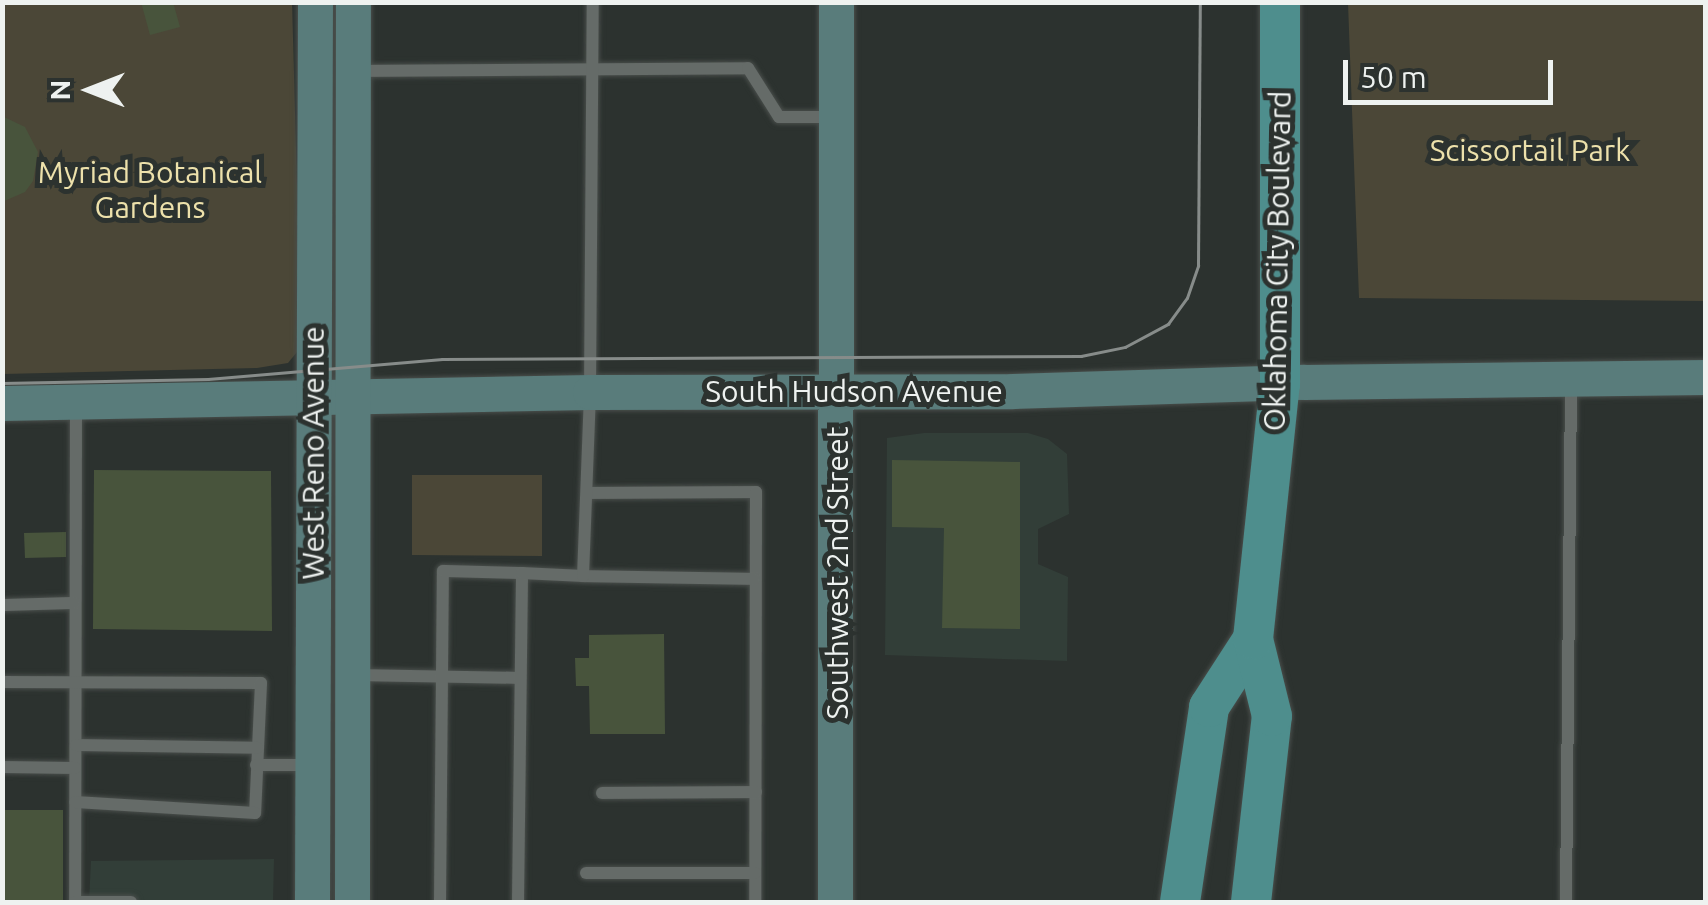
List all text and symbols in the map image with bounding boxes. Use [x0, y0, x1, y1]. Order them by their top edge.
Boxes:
north arrow [40, 40, 140, 140]
scale bar [1348, 40, 1558, 102]
text: 50 m [1360, 60, 1427, 94]
text: N [44, 80, 75, 100]
street label: Oklahoma City Boulevard [1256, 90, 1298, 432]
park label: Scissortail Park [1430, 132, 1630, 168]
park label: Myriad Botanical Gardens [38, 154, 262, 224]
street label: West Reno Avenue [295, 326, 331, 580]
street label: South Hudson Avenue [705, 373, 1003, 409]
street label: Southwest 2nd Street [819, 426, 855, 720]

